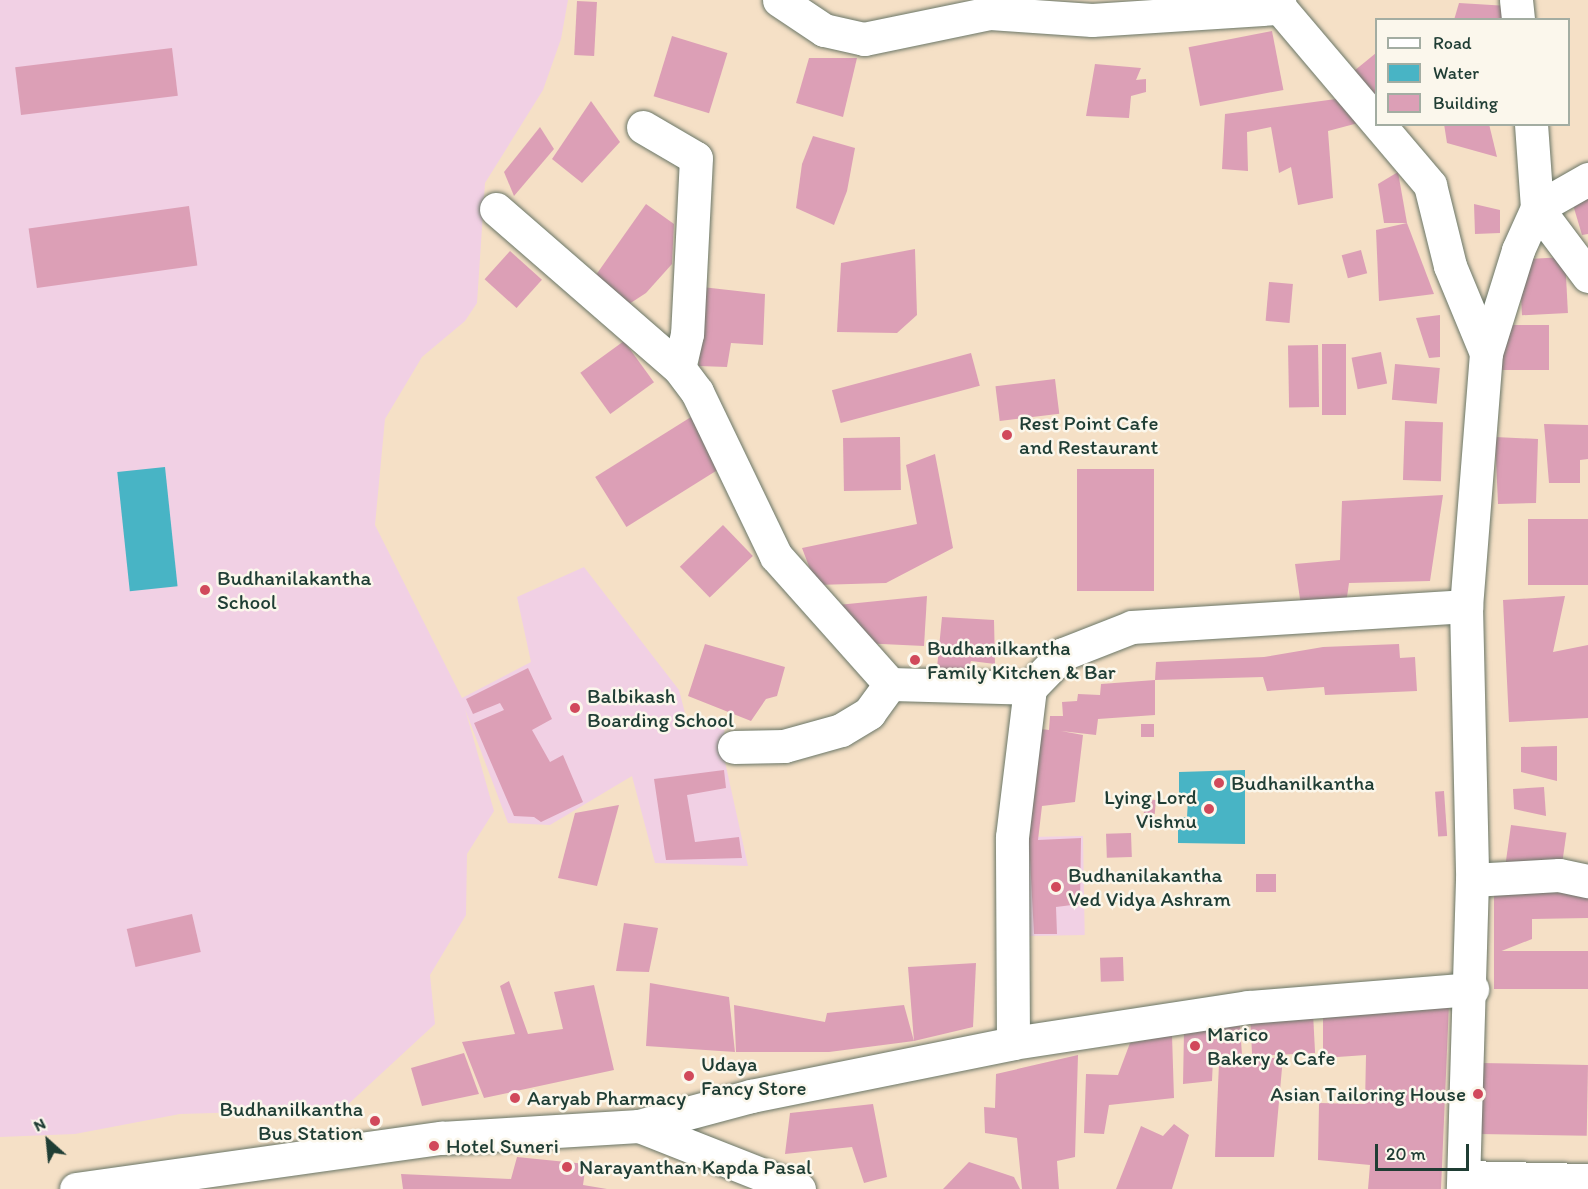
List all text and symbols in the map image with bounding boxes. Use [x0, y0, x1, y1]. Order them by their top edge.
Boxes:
legend [1375, 18, 1570, 126]
text: Road [1433, 32, 1472, 54]
text: Water [1433, 62, 1479, 84]
text: Building [1433, 92, 1498, 114]
place label: Rest Point Cafe and Restaurant [1019, 410, 1159, 460]
marker: Rest Point Cafe and Restaurant [1000, 428, 1014, 442]
place label: Budhanilakantha School [217, 565, 371, 615]
marker: Budhanilakantha School [198, 583, 212, 597]
place label: Budhanilkantha Family Kitchen & Bar [927, 635, 1117, 685]
marker: Budhanilkantha Family Kitchen & Bar [908, 653, 922, 667]
place label: Balbikash Boarding School [587, 683, 734, 733]
marker: Balbikash Boarding School [568, 701, 582, 715]
place label: Budhanilkantha [1231, 770, 1375, 796]
marker: Budhanilkantha [1212, 776, 1226, 790]
place label: Lying Lord Vishnu [1104, 784, 1197, 834]
marker: Lying Lord Vishnu [1202, 802, 1216, 816]
place label: Budhanilakantha Ved Vidya Ashram [1068, 862, 1231, 912]
marker: Budhanilakantha Ved Vidya Ashram [1049, 880, 1063, 894]
place label: Marico Bakery & Cafe [1207, 1021, 1335, 1071]
marker: Marico Bakery & Cafe [1188, 1039, 1202, 1053]
place label: Udaya Fancy Store [701, 1051, 806, 1101]
marker: Udaya Fancy Store [682, 1069, 696, 1083]
place label: Asian Tailoring House [1272, 1081, 1466, 1107]
place label: Aaryab Pharmacy [527, 1085, 685, 1111]
marker: Asian Tailoring House [1471, 1087, 1485, 1101]
marker: Aaryab Pharmacy [508, 1091, 522, 1105]
place label: Budhanilkantha Bus Station [219, 1096, 363, 1146]
north arrow [18, 1111, 78, 1171]
text: N [30, 1114, 49, 1135]
marker: Budhanilkantha Bus Station [368, 1114, 382, 1128]
scale bar [1378, 1132, 1472, 1170]
place label: Hotel Suneri [446, 1133, 558, 1159]
marker: Hotel Suneri [427, 1139, 441, 1153]
text: 20 m [1386, 1143, 1426, 1165]
place label: Narayanthan Kapda Pasal [579, 1154, 811, 1180]
marker: Narayanthan Kapda Pasal [560, 1160, 574, 1174]

